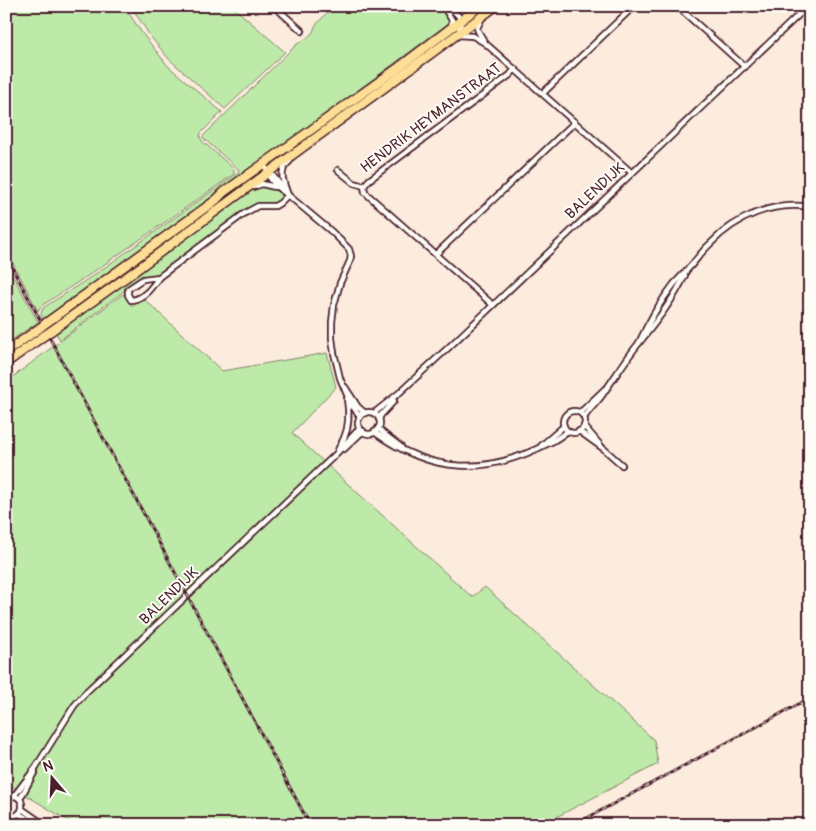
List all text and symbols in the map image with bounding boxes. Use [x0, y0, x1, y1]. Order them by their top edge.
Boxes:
street label: HENDRIK HEYMANSTRAAT [357, 59, 505, 177]
street label: BALENDIJK [561, 159, 629, 223]
street label: BALENDIJK [135, 563, 203, 629]
north arrow [28, 754, 78, 804]
text: N [41, 757, 55, 776]

